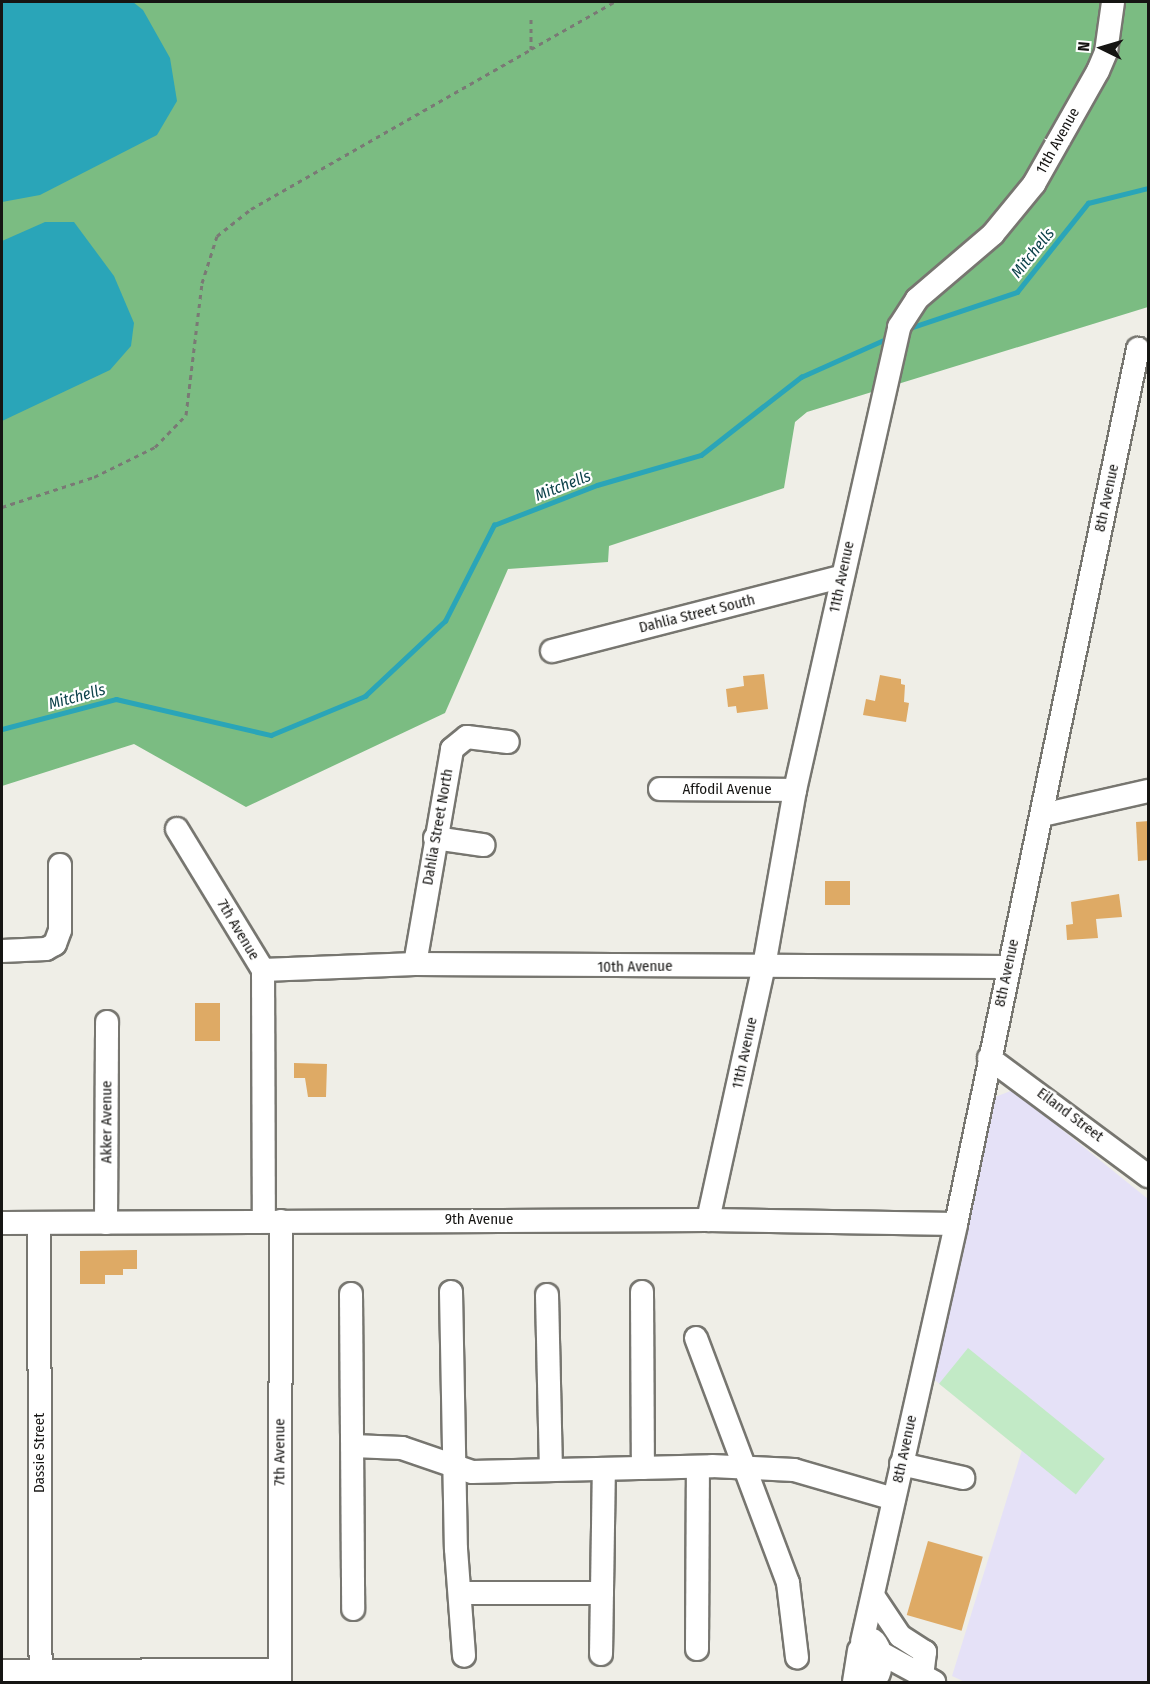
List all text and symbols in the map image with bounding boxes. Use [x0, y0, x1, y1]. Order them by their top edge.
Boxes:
north arrow [1072, 18, 1132, 78]
text: N [1074, 41, 1093, 52]
street label: 11th Avenue [1032, 105, 1084, 177]
water label: Mitchells [1007, 224, 1059, 282]
street label: 8th Avenue [1091, 462, 1123, 534]
water label: Mitchells [532, 467, 594, 505]
street label: 11th Avenue [826, 539, 858, 615]
street label: Dahlia Street South [637, 591, 757, 637]
water label: Mitchells [46, 680, 108, 714]
street label: Dahlia Street North [419, 767, 457, 887]
street label: Affodil Avenue [682, 781, 772, 799]
street label: 7th Avenue [213, 896, 263, 964]
street label: 8th Avenue [991, 937, 1023, 1009]
street label: 10th Avenue [597, 957, 673, 977]
street label: 11th Avenue [729, 1015, 761, 1091]
street label: Akker Avenue [98, 1081, 116, 1163]
street label: Eiland Street [1033, 1084, 1107, 1146]
street label: 9th Avenue [445, 1211, 513, 1229]
street label: Dassie Street [31, 1413, 49, 1493]
street label: 8th Avenue [889, 1413, 921, 1485]
street label: 7th Avenue [271, 1418, 289, 1486]

